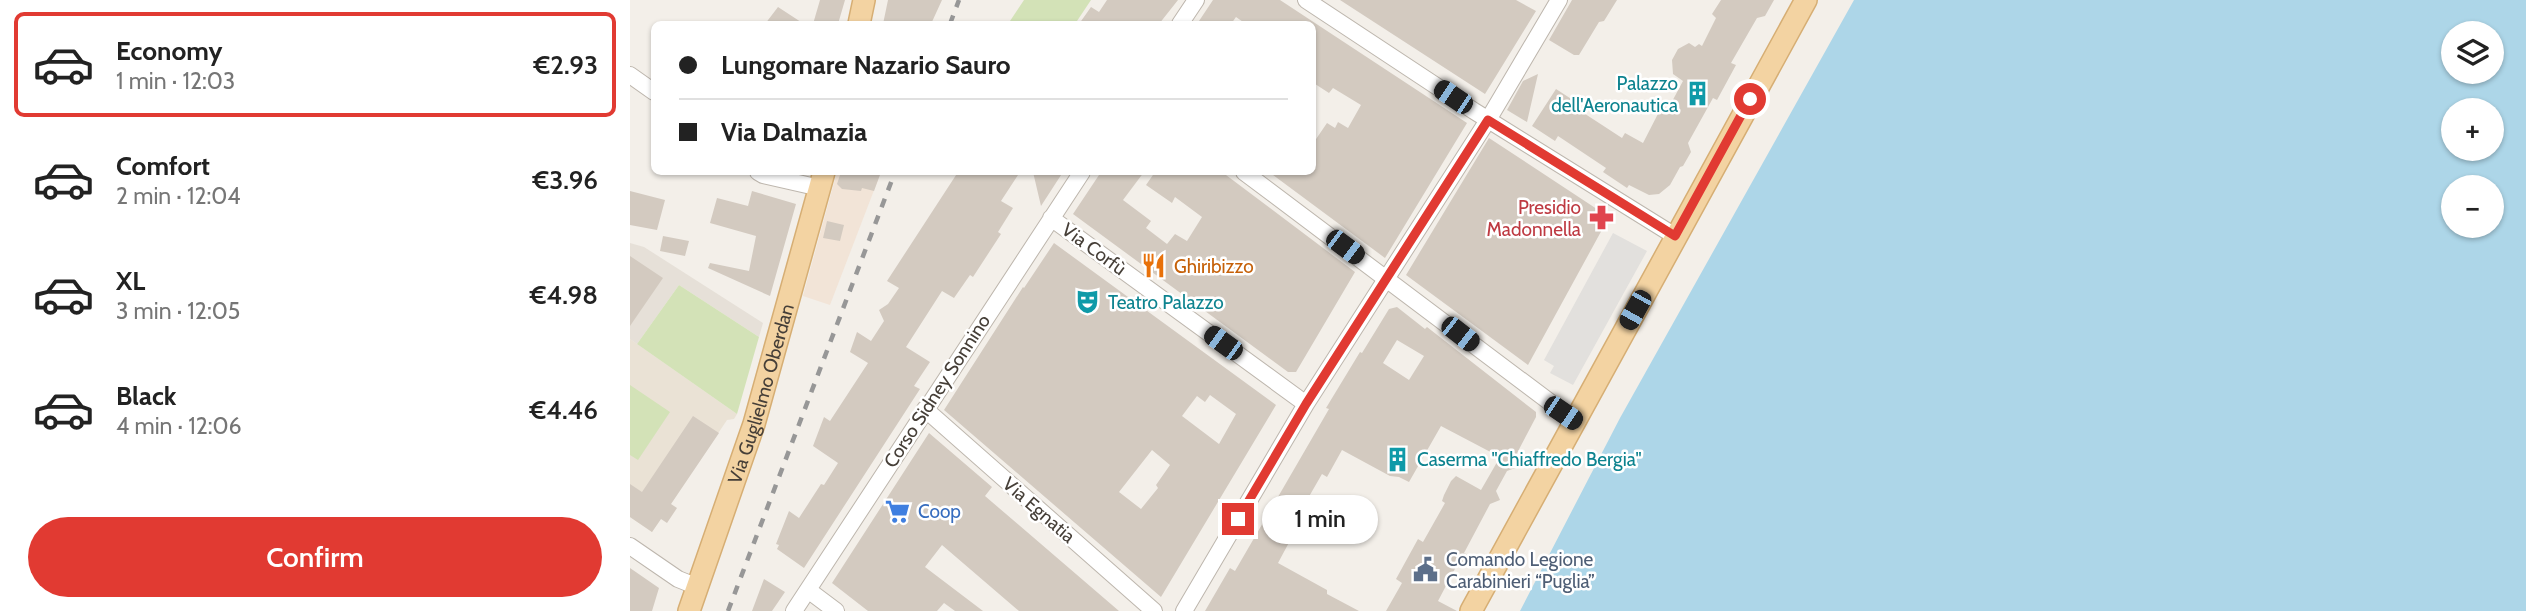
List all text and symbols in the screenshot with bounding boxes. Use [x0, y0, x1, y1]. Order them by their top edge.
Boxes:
map controls [2441, 21, 2504, 238]
button: layers [2441, 21, 2504, 84]
icon: car [32, 33, 95, 96]
text: Economy [116, 35, 222, 67]
text: €2.93 [533, 49, 598, 81]
text: Lungomare Nazario Sauro [721, 49, 1011, 81]
text: 1 min · 12:03 [116, 67, 235, 95]
place label: Palazzo dell'Aeronautica [1551, 72, 1678, 117]
car [1430, 77, 1477, 117]
building icon: Palazzo dell'Aeronautica [1684, 80, 1712, 108]
route start [1734, 83, 1766, 115]
button: + [2441, 98, 2504, 161]
text: Via Dalmazia [721, 116, 867, 148]
icon: car [32, 148, 95, 211]
text: Comfort [116, 150, 210, 182]
text: €3.96 [532, 164, 598, 196]
button: − [2441, 175, 2504, 238]
text: 2 min · 12:04 [116, 182, 241, 210]
place label: Presidio Madonnella [1487, 196, 1581, 241]
pharmacy icon: Presidio Madonnella [1587, 204, 1615, 232]
street label: Via Corfù [1057, 218, 1131, 280]
car [1322, 226, 1369, 268]
restaurant icon: Ghiribizzo [1140, 252, 1168, 280]
place label: Ghiribizzo [1174, 255, 1254, 278]
icon: car [32, 263, 95, 326]
text: XL [116, 265, 145, 297]
text: €4.98 [530, 279, 598, 311]
car [1616, 287, 1655, 333]
theatre icon: Teatro Palazzo [1074, 288, 1102, 316]
place label: Teatro Palazzo [1108, 291, 1224, 314]
text: 3 min · 12:05 [116, 297, 240, 325]
street label: Via Guglielmo Oberdan [723, 301, 798, 487]
street label: Corso Sidney Sonnino [879, 310, 995, 472]
car [1437, 313, 1484, 355]
car [1200, 322, 1247, 364]
icon: car [32, 378, 95, 441]
text: Black [116, 380, 176, 412]
car [1540, 393, 1587, 433]
text: €4.46 [530, 394, 598, 426]
text: 4 min · 12:06 [116, 412, 242, 440]
building icon: Caserma "Chiaffredo Bergia" [1383, 445, 1411, 473]
place label: Caserma "Chiaffredo Bergia" [1417, 448, 1642, 471]
street label: Via Egnatia [998, 472, 1080, 548]
callout: 1 min [1262, 494, 1378, 544]
supermarket icon: Coop [884, 497, 912, 525]
place label: Coop [918, 500, 961, 523]
route end [1222, 503, 1254, 535]
text: 1 min [1294, 505, 1346, 533]
button: Confirm [28, 517, 602, 597]
place label: Comando Legione Carabinieri “Puglia” [1446, 548, 1595, 593]
public building icon: Comando Legione Carabinieri “Puglia” [1412, 556, 1440, 584]

